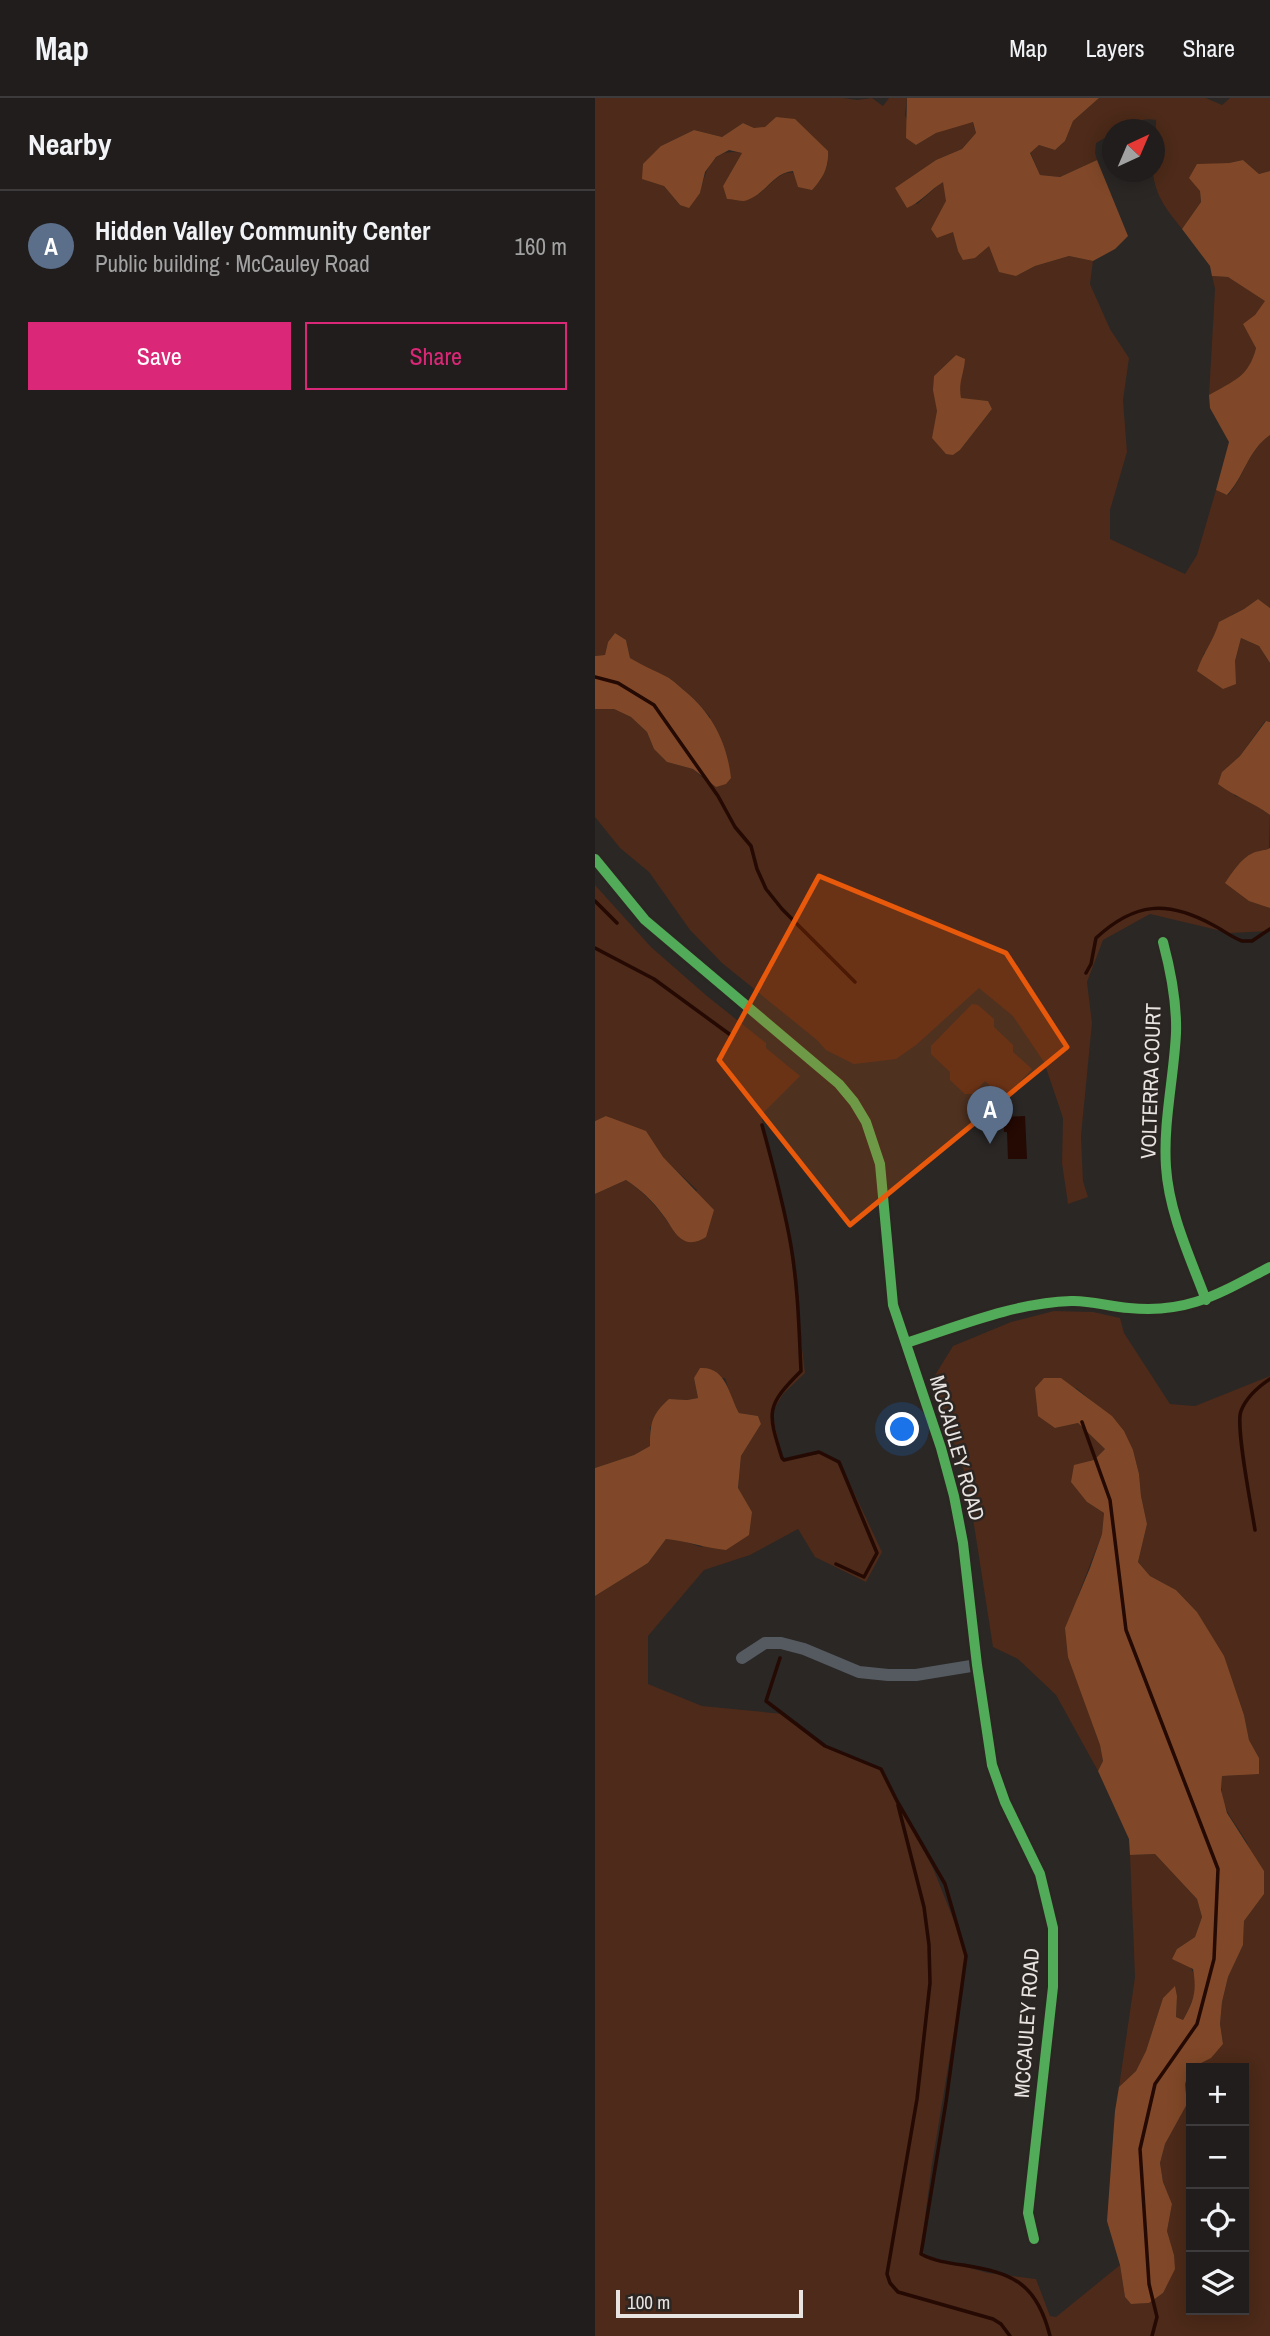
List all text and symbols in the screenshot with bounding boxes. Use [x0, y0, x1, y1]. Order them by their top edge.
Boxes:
text: Map [35, 26, 89, 70]
text: Map [1009, 32, 1047, 64]
text: Layers [1085, 32, 1144, 64]
text: Share [1182, 32, 1235, 64]
north arrow [1102, 119, 1165, 182]
text: Nearby [28, 124, 111, 164]
text: Hidden Valley Community Center [95, 213, 430, 248]
text: A [44, 231, 58, 262]
text: 160 m [515, 231, 567, 262]
text: Public building · McCauley Road [95, 248, 370, 279]
button: Save [28, 322, 291, 390]
button: Share [305, 322, 567, 390]
street label: VOLTERRA COURT [1133, 1002, 1168, 1160]
pin: A [967, 1086, 1013, 1144]
street label: MCCAULEY ROAD [923, 1372, 992, 1524]
your location [885, 1412, 919, 1446]
street label: MCCAULEY ROAD [1007, 1947, 1046, 2099]
map controls [1186, 2063, 1249, 2315]
button: + [1186, 2063, 1249, 2126]
button: − [1186, 2126, 1249, 2189]
button: locate [1186, 2189, 1249, 2252]
button: layers [1186, 2252, 1249, 2315]
scale bar [616, 2287, 803, 2319]
text: 100 m [627, 2289, 670, 2315]

